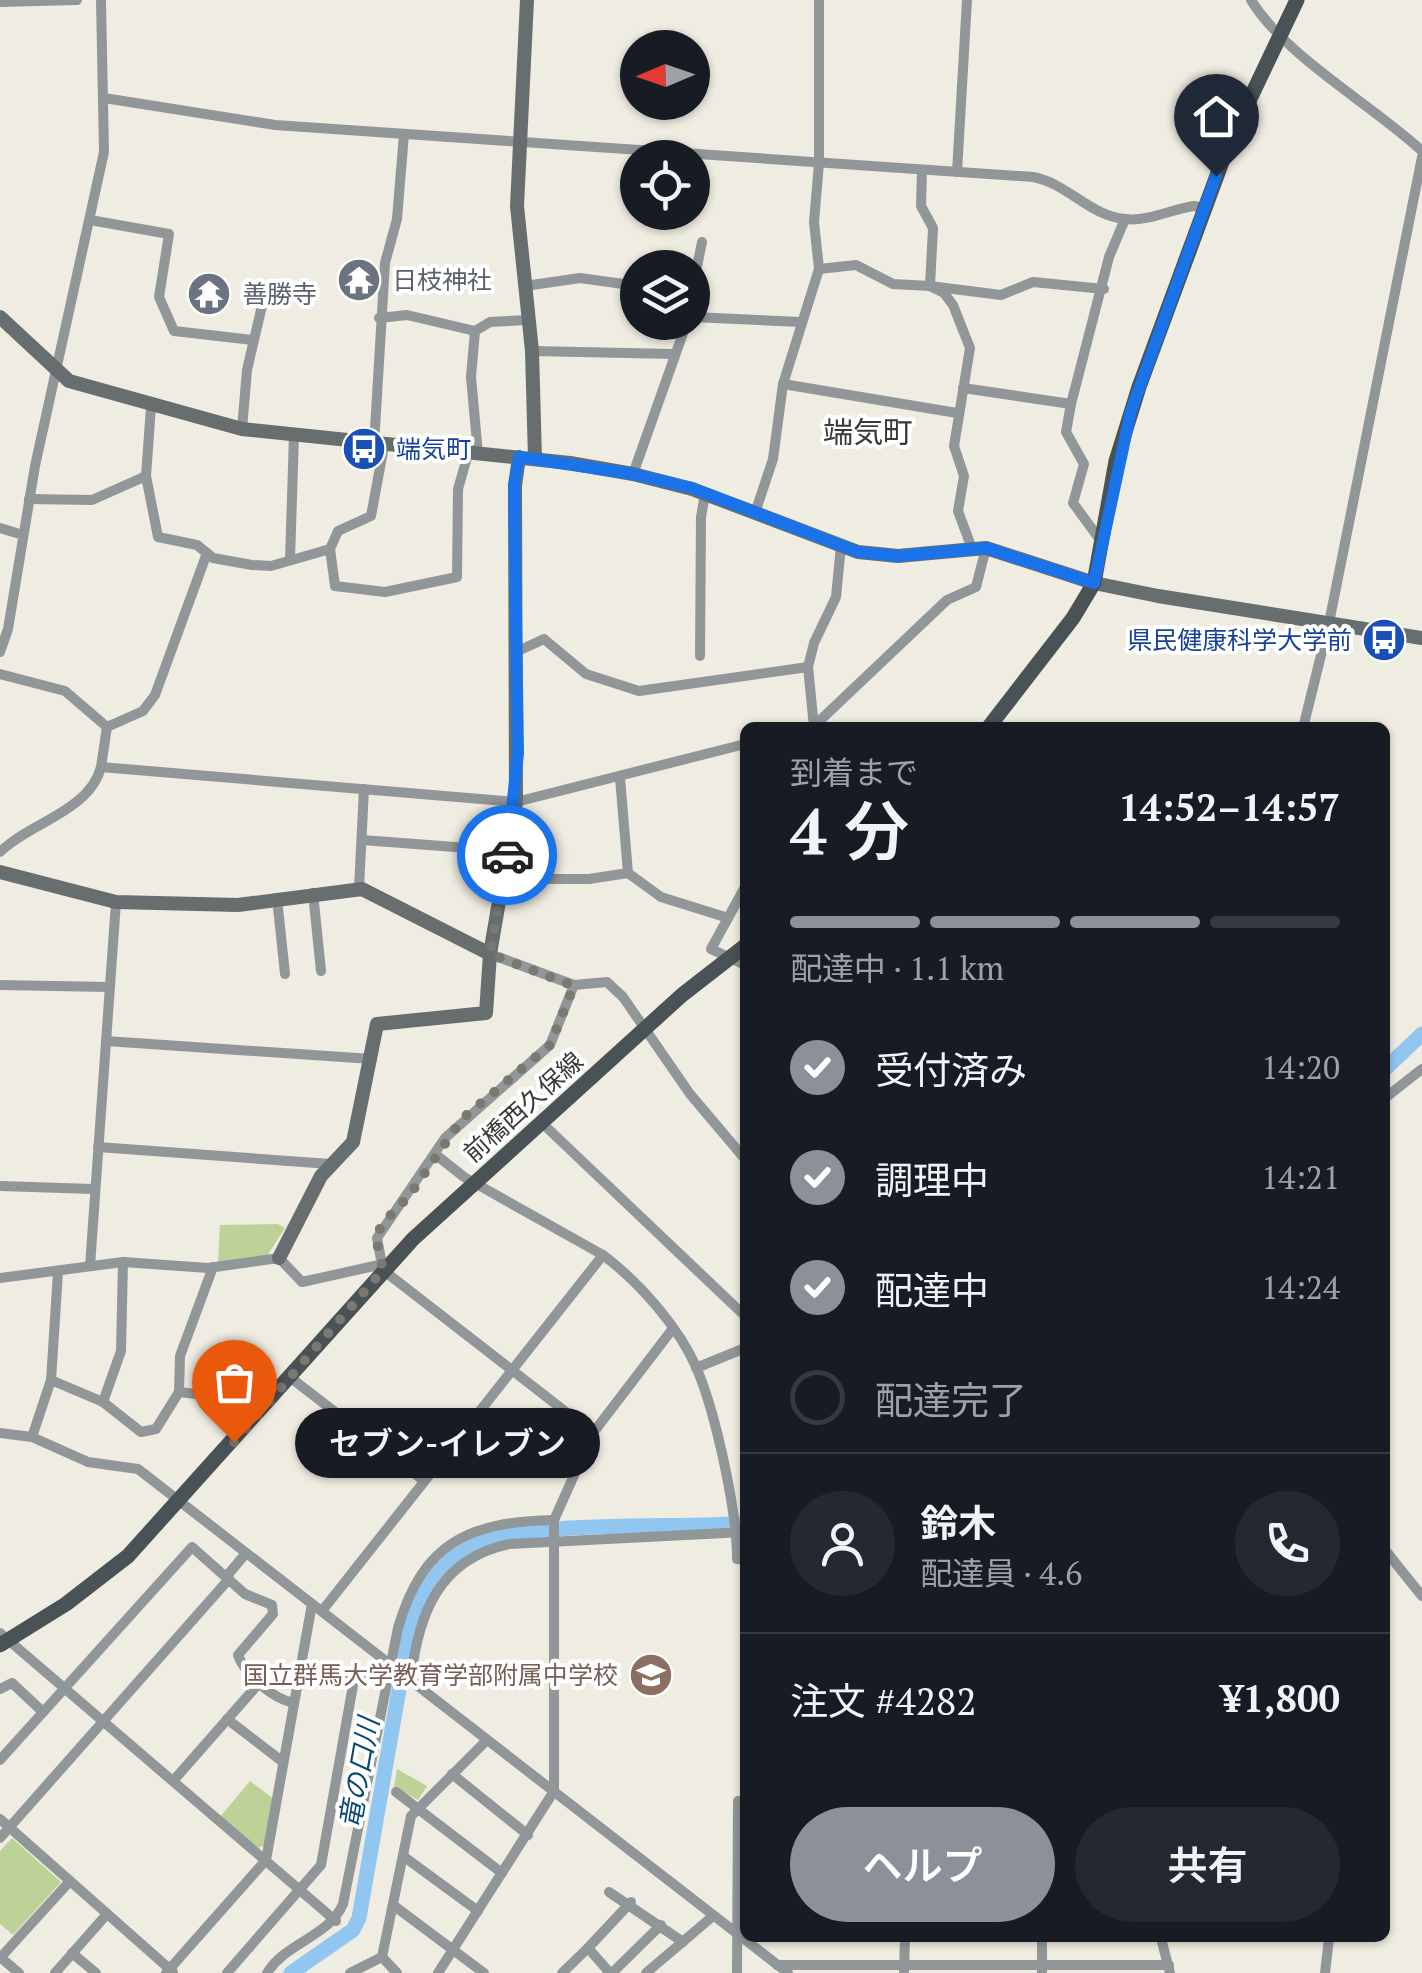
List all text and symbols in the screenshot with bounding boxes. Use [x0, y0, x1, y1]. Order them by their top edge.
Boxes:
north arrow [620, 30, 710, 120]
map controls [620, 30, 710, 340]
pin [1174, 74, 1259, 177]
icon: home [1189, 89, 1244, 144]
button: locate [620, 140, 710, 230]
button: layers [620, 250, 710, 340]
temple icon: 日枝神社 [336, 257, 382, 303]
place label: 日枝神社 [392, 263, 492, 296]
temple icon: 善勝寺 [186, 271, 232, 317]
place label: 善勝寺 [242, 277, 317, 310]
district label: 端気町 [823, 412, 913, 452]
bus stop icon: 端気町 [341, 426, 387, 472]
place label: 端気町 [396, 432, 471, 465]
bus stop icon: 県民健康科学大学前 [1361, 617, 1407, 663]
place label: 県民健康科学大学前 [1127, 623, 1352, 656]
text: 到着まで [790, 751, 918, 793]
text: 14:52–14:57 [1118, 782, 1340, 832]
text: 4 分 [790, 787, 909, 874]
courier [457, 805, 557, 905]
icon: car [480, 828, 535, 883]
text: 配達中 · 1.1 km [790, 947, 1004, 989]
icon: check [790, 1040, 845, 1095]
street label: 前橋西久保線 [456, 1044, 589, 1169]
text: 受付済み [875, 1045, 1027, 1095]
text: 14:20 [1261, 1046, 1340, 1088]
icon: check [790, 1150, 845, 1205]
text: 調理中 [875, 1155, 989, 1205]
text: 14:21 [1261, 1156, 1340, 1198]
icon: check [790, 1260, 845, 1315]
text: 配達中 [875, 1265, 989, 1315]
text: 14:24 [1261, 1266, 1340, 1308]
pin [192, 1340, 277, 1443]
icon: bag [207, 1355, 262, 1410]
text: 配達完了 [875, 1375, 1027, 1425]
callout: セブン-イレブン [294, 1407, 599, 1477]
text: セブン-イレブン [329, 1422, 566, 1464]
button: person [790, 1491, 895, 1596]
button: phone [1235, 1491, 1340, 1596]
text: 鈴木 [920, 1498, 996, 1548]
text: 配達員 · 4.6 [920, 1552, 1082, 1594]
school or university icon: 国立群馬大学教育学部附属中学校 [628, 1652, 674, 1698]
place label: 国立群馬大学教育学部附属中学校 [243, 1658, 618, 1691]
text: ¥1,800 [1221, 1673, 1340, 1723]
text: 注文 #4282 [790, 1676, 977, 1726]
water label: 竜の口川 [331, 1712, 387, 1831]
button: ヘルプ [790, 1807, 1055, 1922]
button: 共有 [1075, 1807, 1340, 1922]

